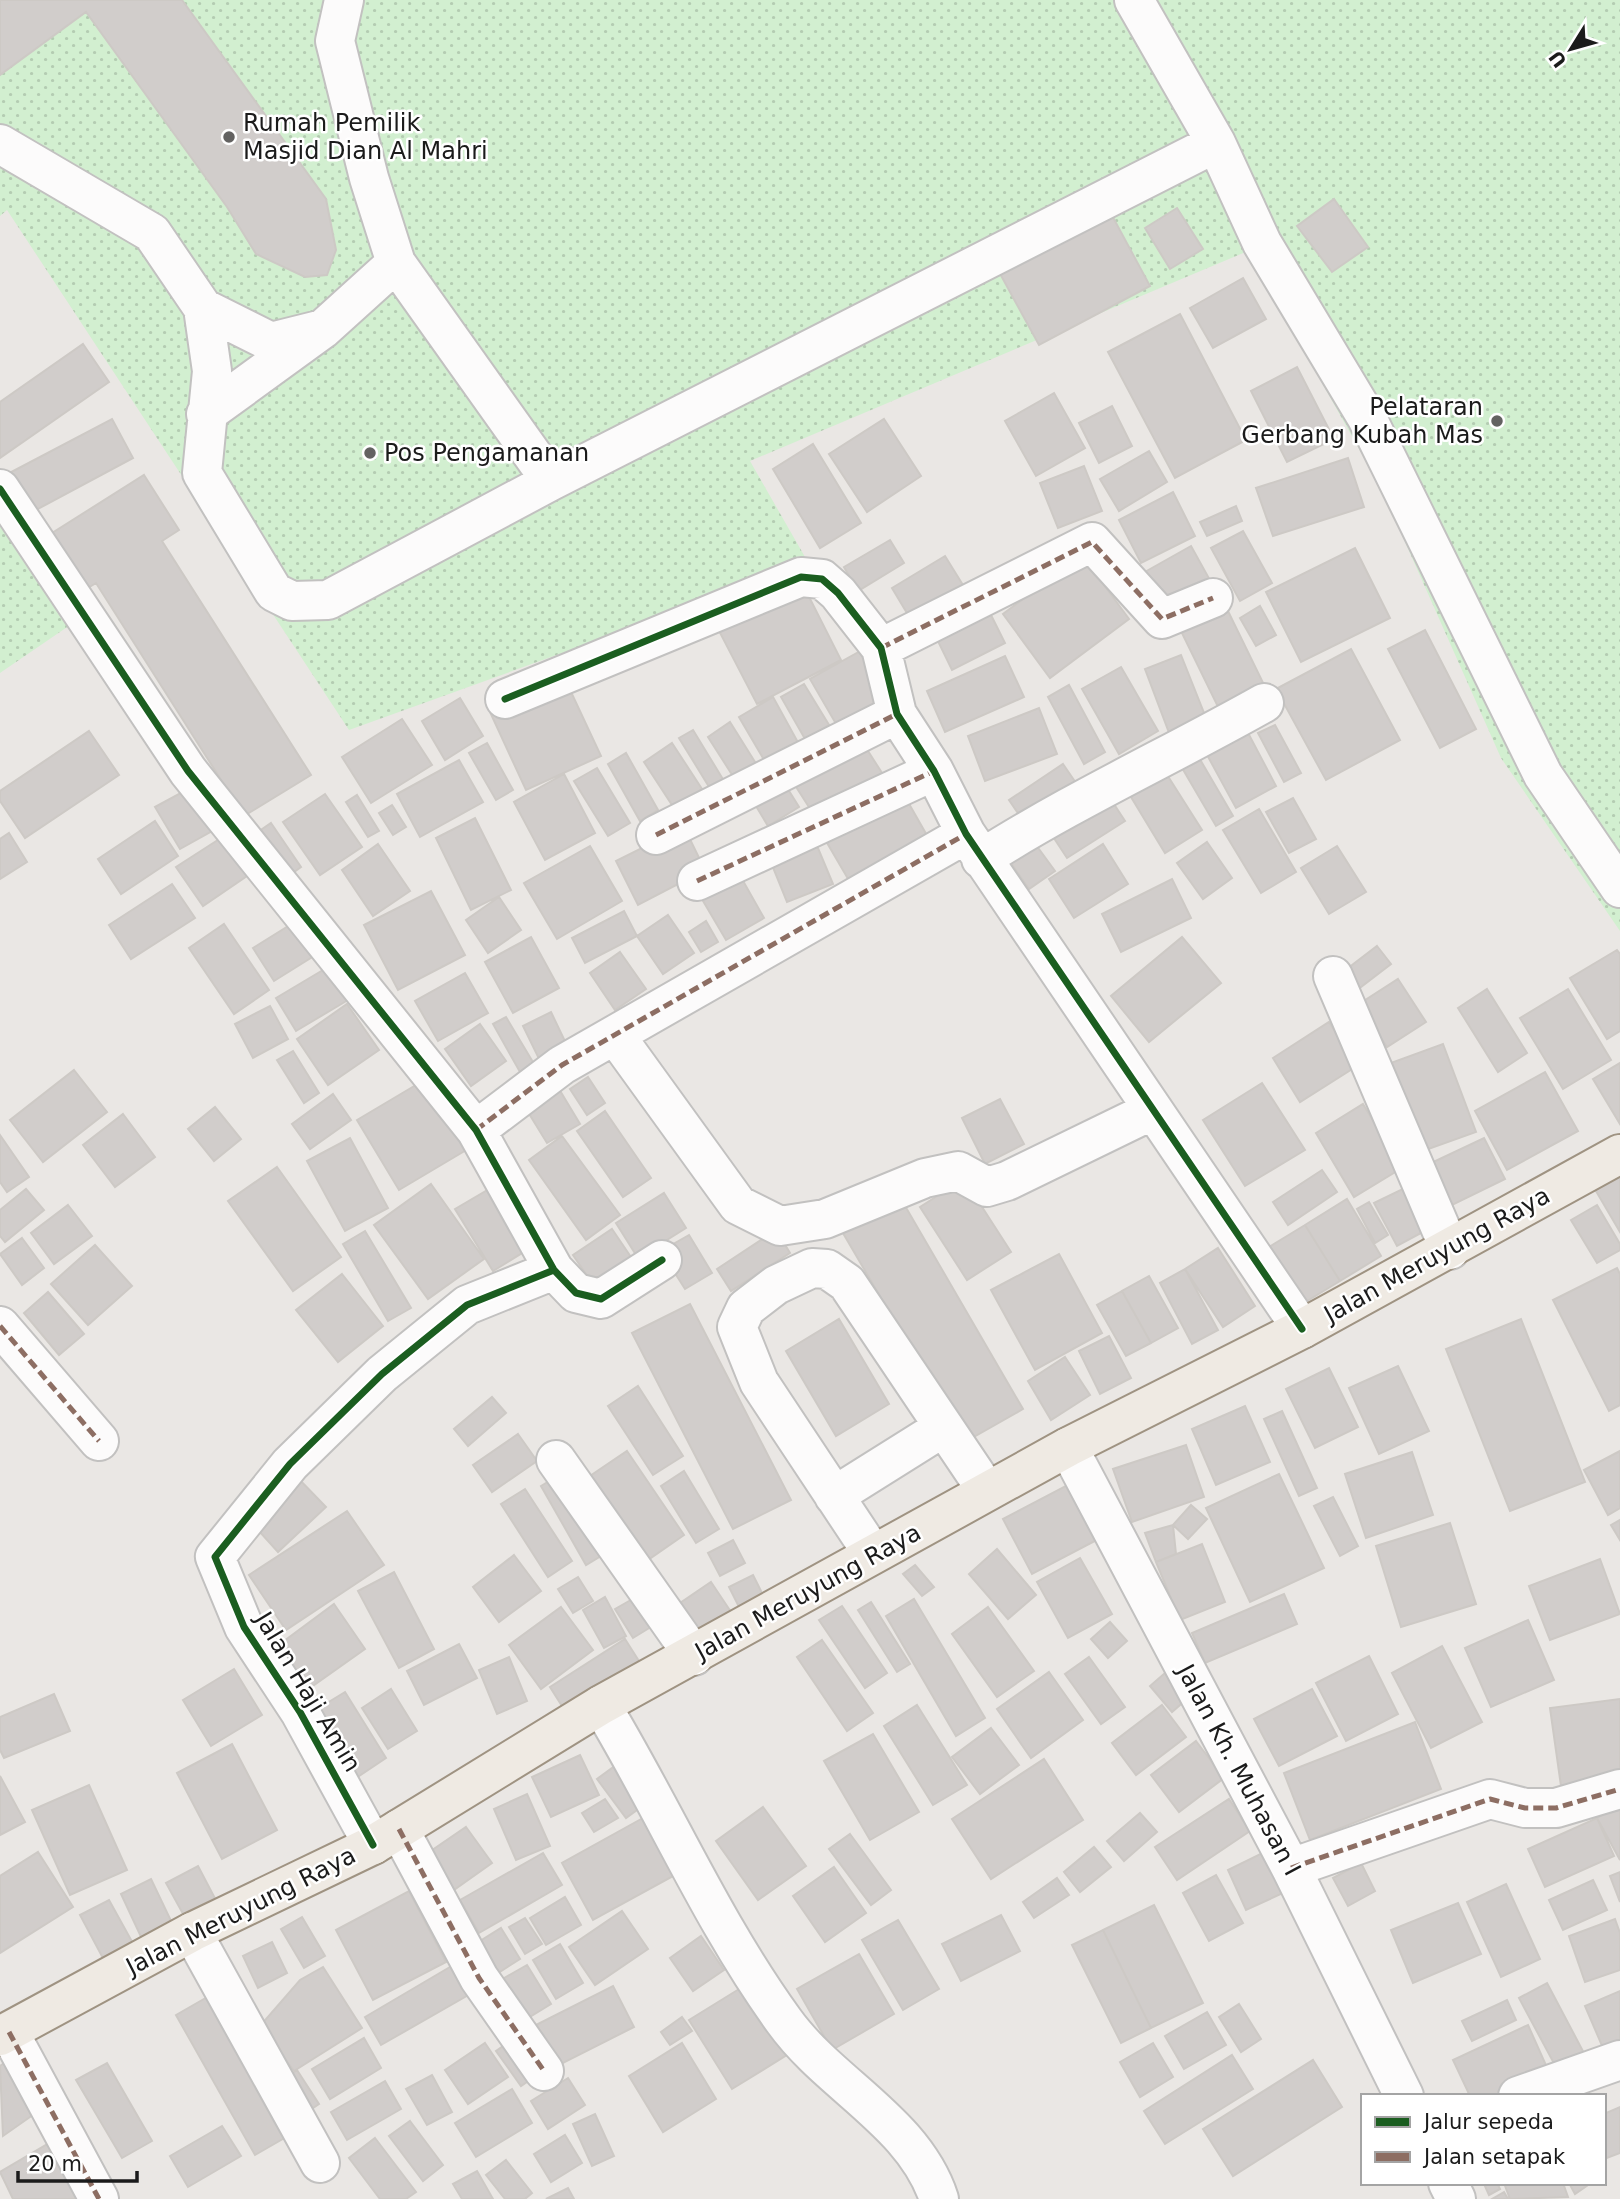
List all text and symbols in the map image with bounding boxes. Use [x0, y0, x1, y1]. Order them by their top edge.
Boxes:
north arrow [1536, 14, 1606, 84]
text: U [1544, 46, 1571, 72]
place label: Rumah Pemilik Masjid Dian Al Mahri [243, 109, 488, 165]
marker: Rumah Pemilik Masjid Dian Al Mahri [221, 129, 237, 145]
place label: Pelataran Gerbang Kubah Mas [1241, 393, 1483, 449]
marker: Pelataran Gerbang Kubah Mas [1489, 413, 1505, 429]
place label: Pos Pengamanan [384, 439, 589, 467]
marker: Pos Pengamanan [362, 445, 378, 461]
street label: Jalan Meruyung Raya [1317, 1181, 1555, 1330]
street label: Jalan Meruyung Raya [688, 1518, 926, 1667]
street label: Jalan Haji Amin [248, 1605, 367, 1777]
street label: Jalan Kh. Muhasan I [1170, 1658, 1307, 1880]
street label: Jalan Meruyung Raya [120, 1841, 360, 1982]
legend [1361, 2094, 1606, 2185]
text: Jalur sepeda [1422, 2110, 1554, 2134]
scale bar [18, 2140, 136, 2184]
text: Jalan setapak [1422, 2145, 1566, 2169]
text: 20 m [28, 2152, 82, 2176]

